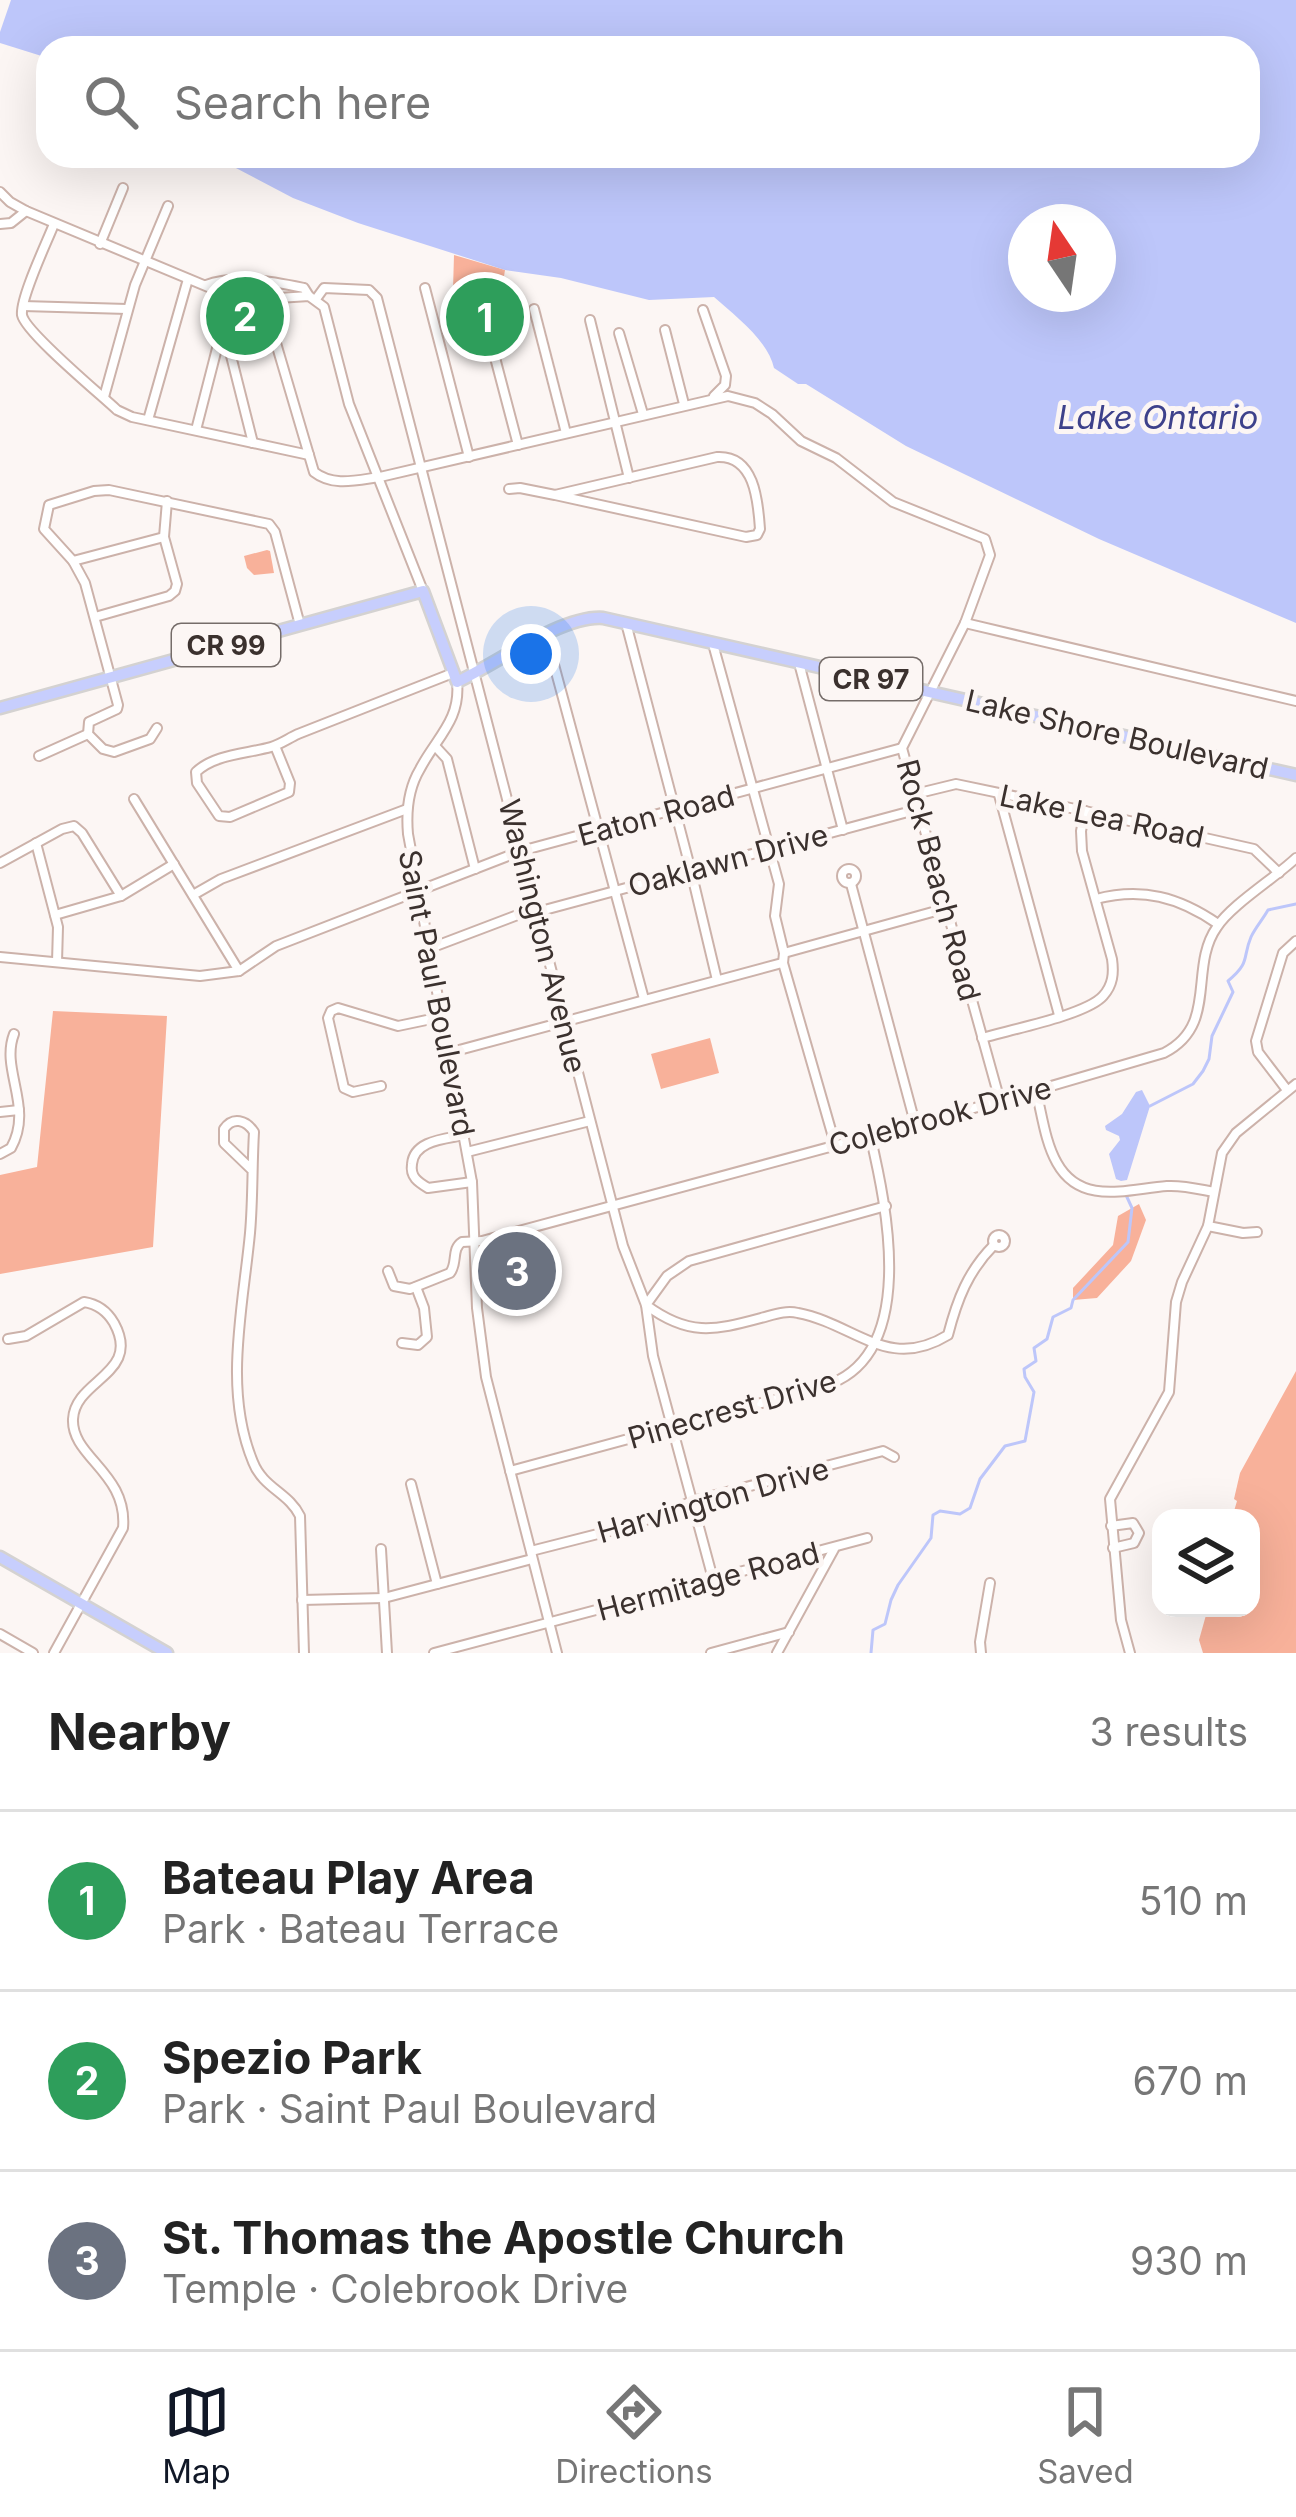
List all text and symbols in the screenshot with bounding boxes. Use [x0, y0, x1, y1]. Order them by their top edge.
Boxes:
search box [36, 36, 1260, 168]
icon: search [78, 69, 144, 135]
text: Search here [174, 75, 431, 130]
north arrow [1008, 204, 1116, 312]
pin: 2 [206, 271, 284, 361]
pin: 1 [446, 272, 524, 362]
water label: Lake Ontario [1058, 397, 1258, 437]
road number: CR 99 [172, 624, 280, 666]
your location [501, 624, 561, 684]
road number: CR 97 [820, 658, 922, 700]
street label: Lake Shore Boulevard [962, 682, 1272, 786]
street label: Rock Beach Road [889, 755, 989, 1005]
street label: Eaton Road [574, 777, 738, 853]
street label: Lake Lea Road [997, 777, 1207, 855]
street label: Washington Avenue [492, 795, 594, 1077]
street label: Oaklawn Drive [624, 816, 832, 904]
street label: Saint Paul Boulevard [392, 847, 482, 1139]
street label: Colebrook Drive [825, 1069, 1055, 1163]
pin: 3 [478, 1226, 556, 1316]
street label: Pinecrest Drive [623, 1362, 841, 1456]
street label: Harvington Drive [593, 1450, 833, 1550]
map controls [1152, 1509, 1260, 1617]
button: layers [1152, 1509, 1260, 1617]
street label: Hermitage Road [593, 1534, 823, 1628]
text: Nearby [48, 1701, 231, 1762]
text: 3 results [1090, 1708, 1248, 1755]
text: Bateau Play Area [162, 1850, 535, 1905]
text: 1 [79, 1877, 95, 1924]
text: 510 m [1139, 1877, 1248, 1924]
text: Park · Bateau Terrace [162, 1905, 559, 1952]
text: Spezio Park [162, 2030, 422, 2085]
text: 2 [75, 2057, 99, 2104]
text: 670 m [1133, 2057, 1248, 2104]
text: Park · Saint Paul Boulevard [162, 2085, 657, 2132]
text: St. Thomas the Apostle Church [162, 2210, 845, 2265]
text: 3 [74, 2237, 100, 2284]
text: 930 m [1130, 2237, 1248, 2284]
text: Temple · Colebrook Drive [162, 2265, 628, 2312]
tab: Map [162, 2379, 231, 2491]
tab: Directions [555, 2379, 713, 2491]
tab: Saved [1037, 2379, 1134, 2491]

